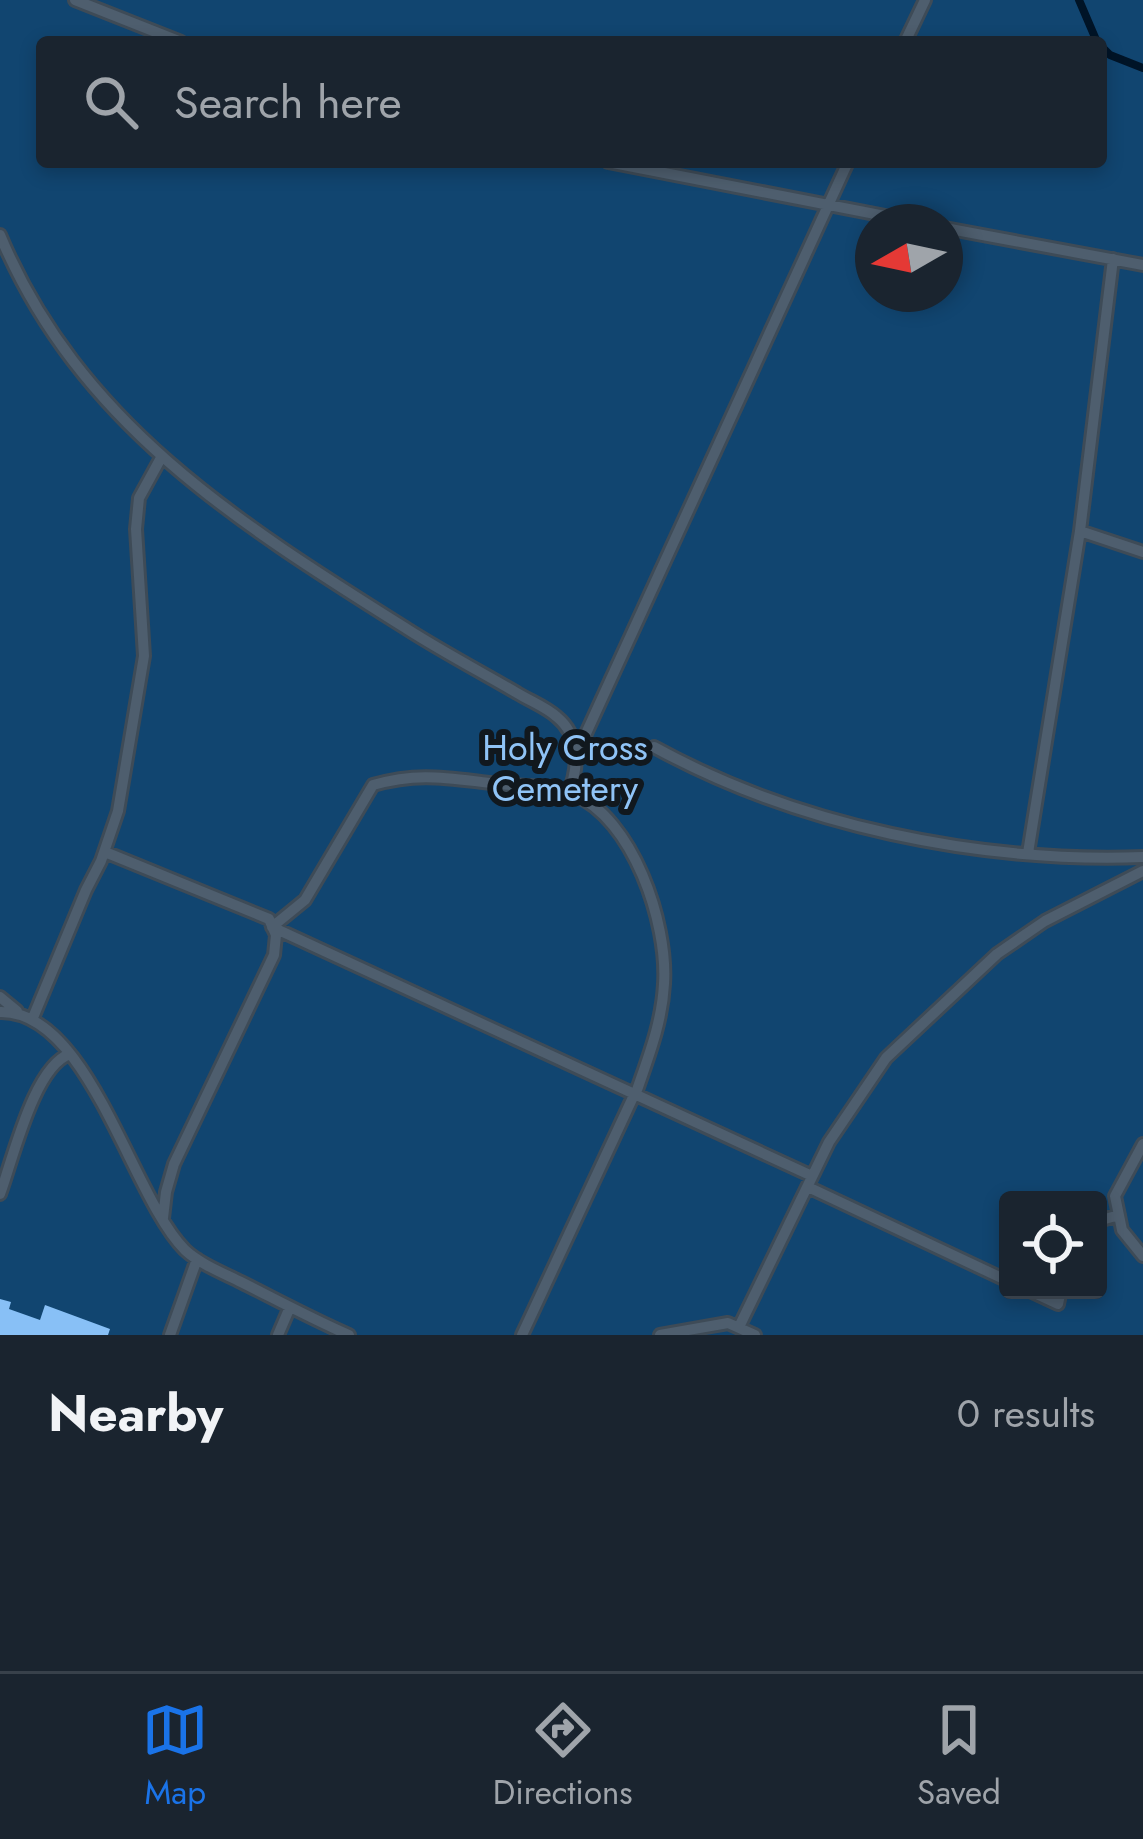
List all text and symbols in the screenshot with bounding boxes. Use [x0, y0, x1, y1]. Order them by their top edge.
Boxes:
search box [36, 36, 1107, 168]
icon: search [78, 69, 144, 135]
text: Search here [174, 70, 402, 135]
north arrow [855, 204, 963, 312]
park label: Holy Cross Cemetery [482, 721, 648, 814]
map controls [999, 1191, 1107, 1299]
button: locate [999, 1191, 1107, 1299]
text: Nearby [48, 1376, 223, 1450]
text: 0 results [957, 1385, 1095, 1442]
tab: Map [142, 1697, 208, 1816]
tab: Directions [493, 1697, 633, 1816]
tab: Saved [917, 1697, 1001, 1816]

